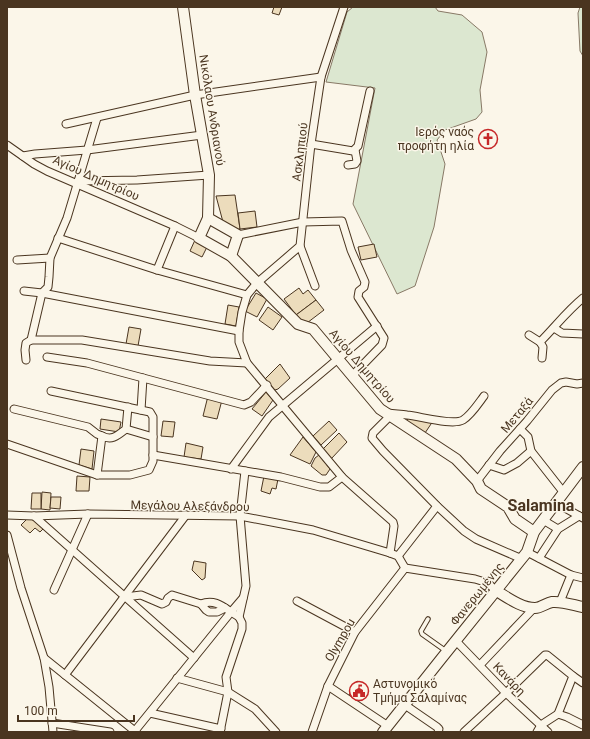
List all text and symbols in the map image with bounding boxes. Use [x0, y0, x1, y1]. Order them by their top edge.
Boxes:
street label: Νικόλαου Ανδριανού [196, 53, 228, 167]
street label: Ασκληπιού [289, 122, 311, 182]
place label: Ιερός ναός προφήτη ηλία [398, 125, 474, 153]
church icon: Ιερός ναός προφήτη ηλία [477, 128, 499, 150]
street label: Αγίου Δημητρίου [51, 153, 141, 203]
street label: Αγίου Δημητρίου [326, 326, 398, 406]
street label: Μεταξά [498, 394, 537, 436]
district label: Salamina [508, 496, 575, 515]
street label: Μεγάλου Αλεξάνδρου [130, 498, 250, 515]
street label: Φανερωμένης [447, 560, 507, 628]
street label: Olympou [322, 616, 358, 664]
street label: Κανάρη [490, 660, 528, 698]
place label: Αστυνομικό Τμήμα Σαλαμίνας [373, 677, 467, 705]
public building icon: Αστυνομικό Τμήμα Σαλαμίνας [348, 680, 370, 702]
scale bar [18, 697, 134, 723]
text: 100 m [24, 704, 58, 718]

